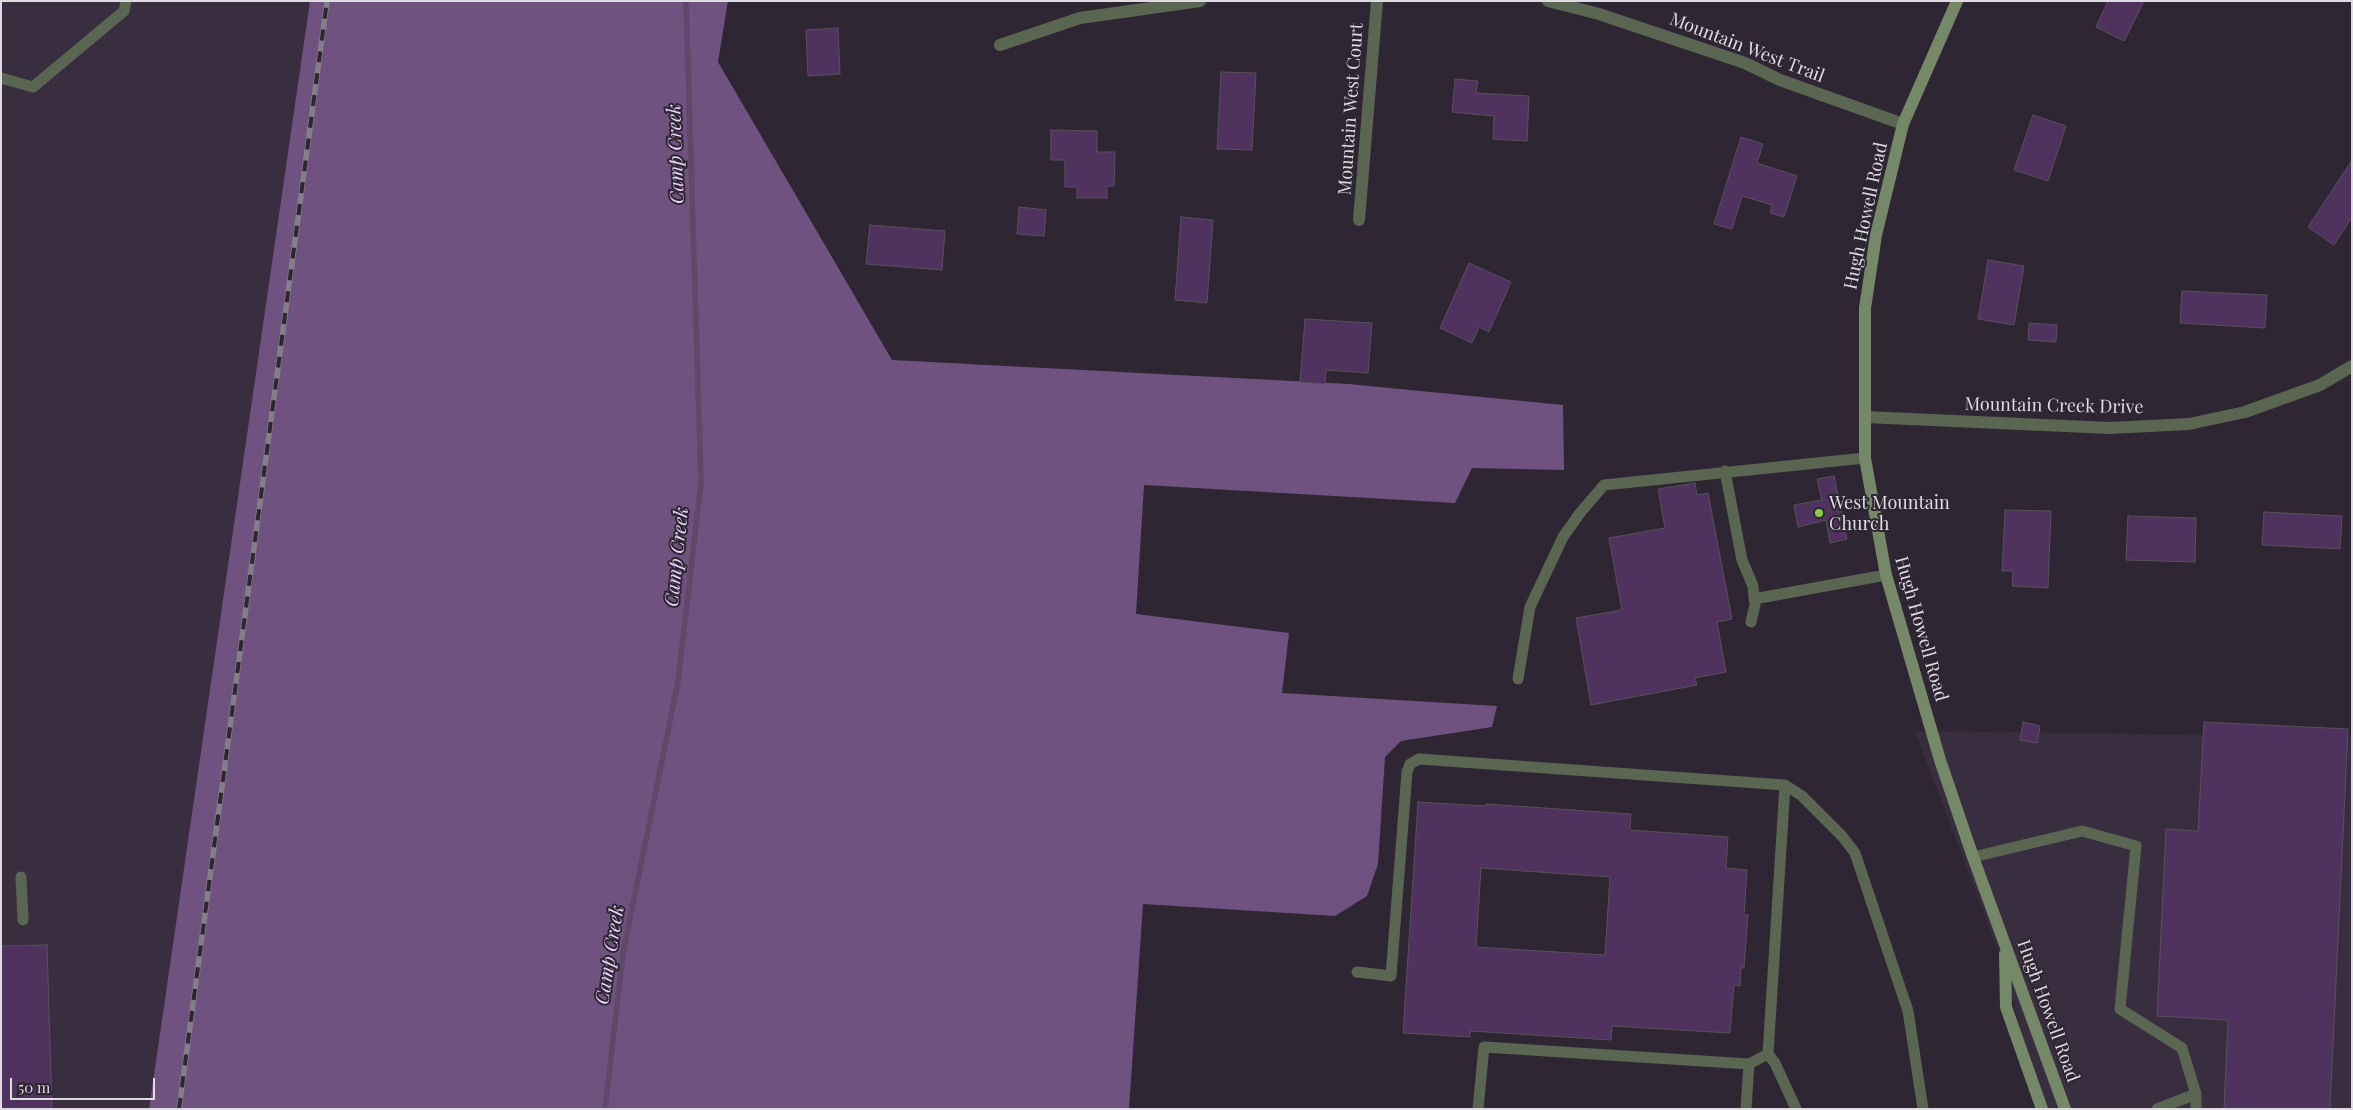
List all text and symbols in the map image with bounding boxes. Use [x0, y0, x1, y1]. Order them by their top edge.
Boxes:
street label: Mountain West Trail [1667, 9, 1827, 87]
street label: Mountain West Court [1334, 22, 1368, 196]
water label: Camp Creek [663, 104, 689, 204]
street label: Hugh Howell Road [1840, 140, 1892, 292]
street label: Mountain Creek Drive [1964, 394, 2144, 418]
place label: West Mountain Church [1829, 492, 1950, 534]
water label: Camp Creek [660, 506, 694, 608]
marker: West Mountain Church [1813, 507, 1825, 519]
street label: Hugh Howell Road [1890, 554, 1952, 704]
water label: Camp Creek [591, 904, 629, 1006]
street label: Hugh Howell Road [2012, 937, 2084, 1085]
scale bar [12, 1068, 158, 1100]
text: 50 m [18, 1077, 50, 1097]

